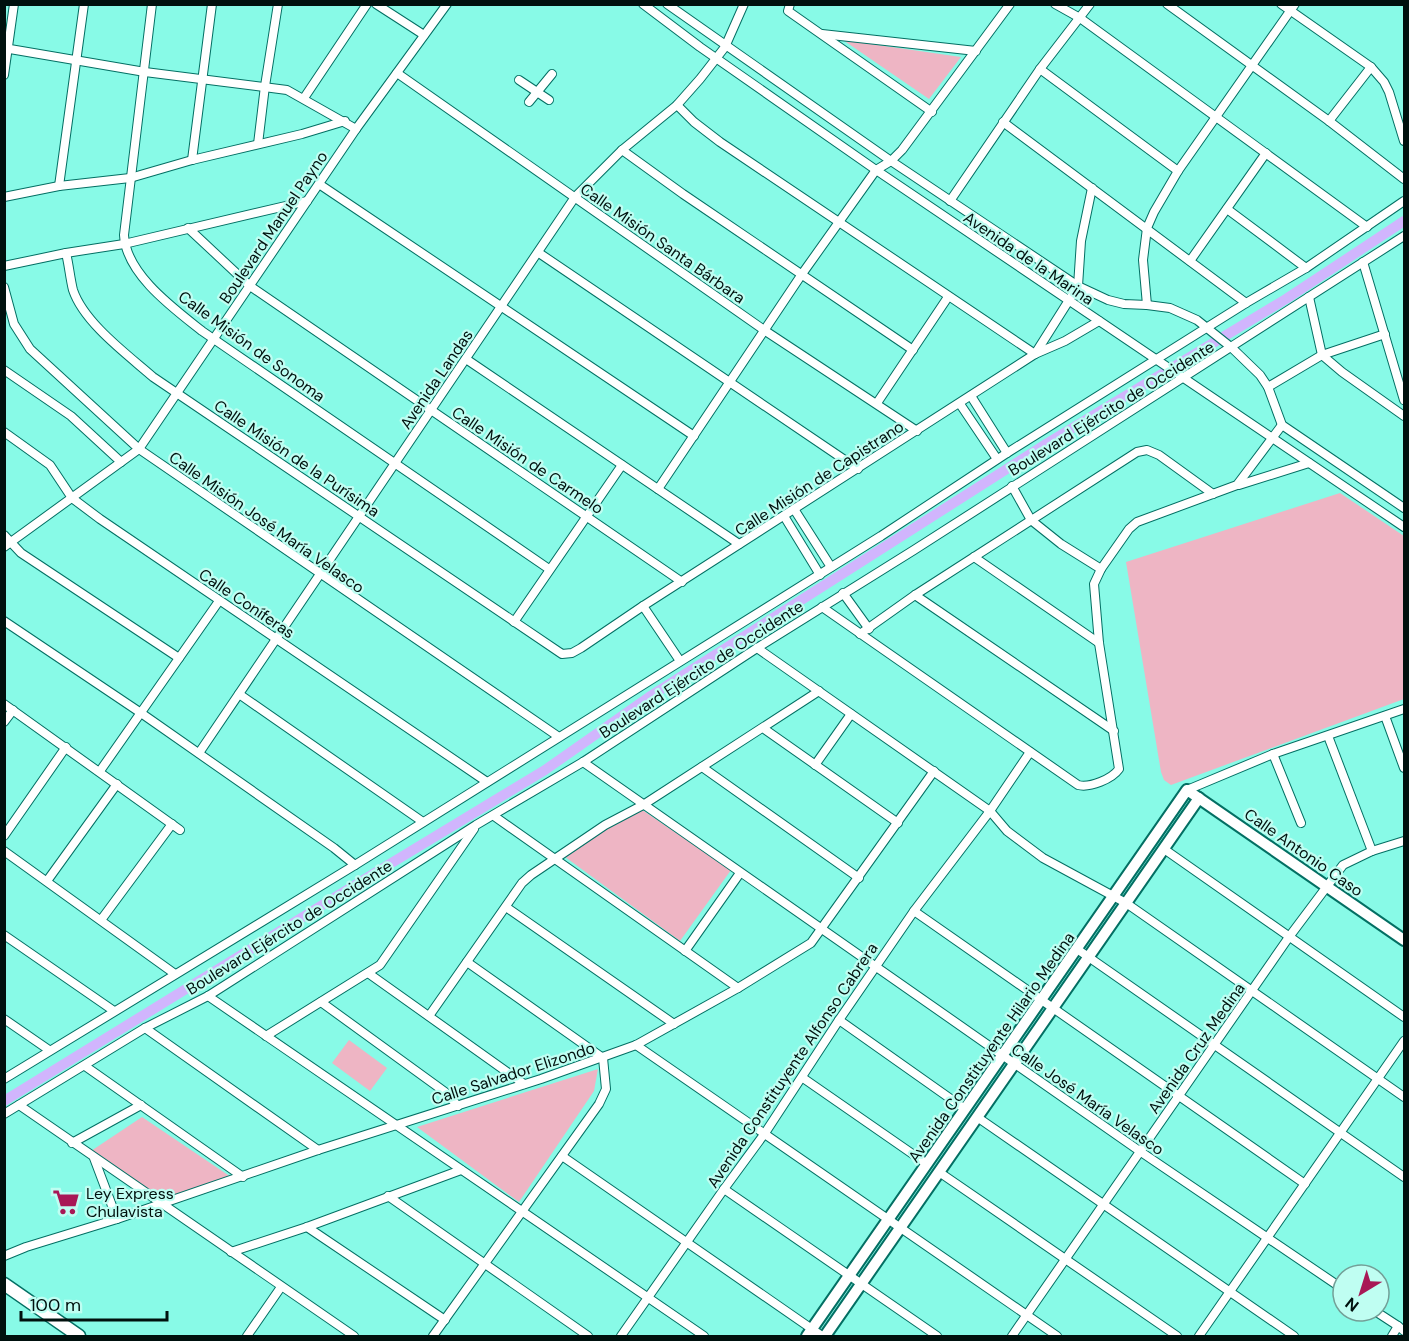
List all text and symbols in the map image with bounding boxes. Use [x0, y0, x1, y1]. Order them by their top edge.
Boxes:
street label: Boulevard Manuel Payno [214, 147, 332, 308]
street label: Calle Misión Santa Bárbara [576, 178, 749, 308]
street label: Avenida de la Marina [960, 207, 1098, 310]
street label: Calle Misión de Sonoma [174, 286, 329, 407]
street label: Avenida Landas [395, 325, 478, 433]
street label: Boulevard Ejército de Occidente [1004, 336, 1218, 481]
street label: Calle Misión de la Purísima [210, 395, 384, 522]
street label: Calle Misión de Carmelo [448, 402, 608, 519]
street label: Calle Misión de Capistrano [731, 416, 908, 541]
street label: Calle Misión José María Velasco [165, 447, 369, 598]
street label: Calle Coníferas [195, 564, 299, 643]
street label: Boulevard Ejército de Occidente [595, 596, 807, 743]
street label: Calle Antonio Caso [1240, 804, 1367, 901]
street label: Boulevard Ejército de Occidente [182, 855, 396, 1000]
street label: Avenida Constituyente Hilario Medina [903, 928, 1079, 1167]
street label: Avenida Constituyente Alfonso Cabrera [702, 939, 883, 1192]
street label: Avenida Cruz Medina [1143, 979, 1250, 1118]
street label: Calle Salvador Elizondo [429, 1037, 598, 1110]
street label: Calle José María Velasco [1007, 1039, 1168, 1160]
place label: Ley Express Chulavista [86, 1183, 174, 1222]
supermarket icon: Ley Express Chulavista [51, 1187, 81, 1217]
north arrow [1331, 1263, 1391, 1323]
scale bar [21, 1284, 166, 1322]
text: 100 m [30, 1293, 81, 1317]
text: N [1341, 1293, 1363, 1316]

